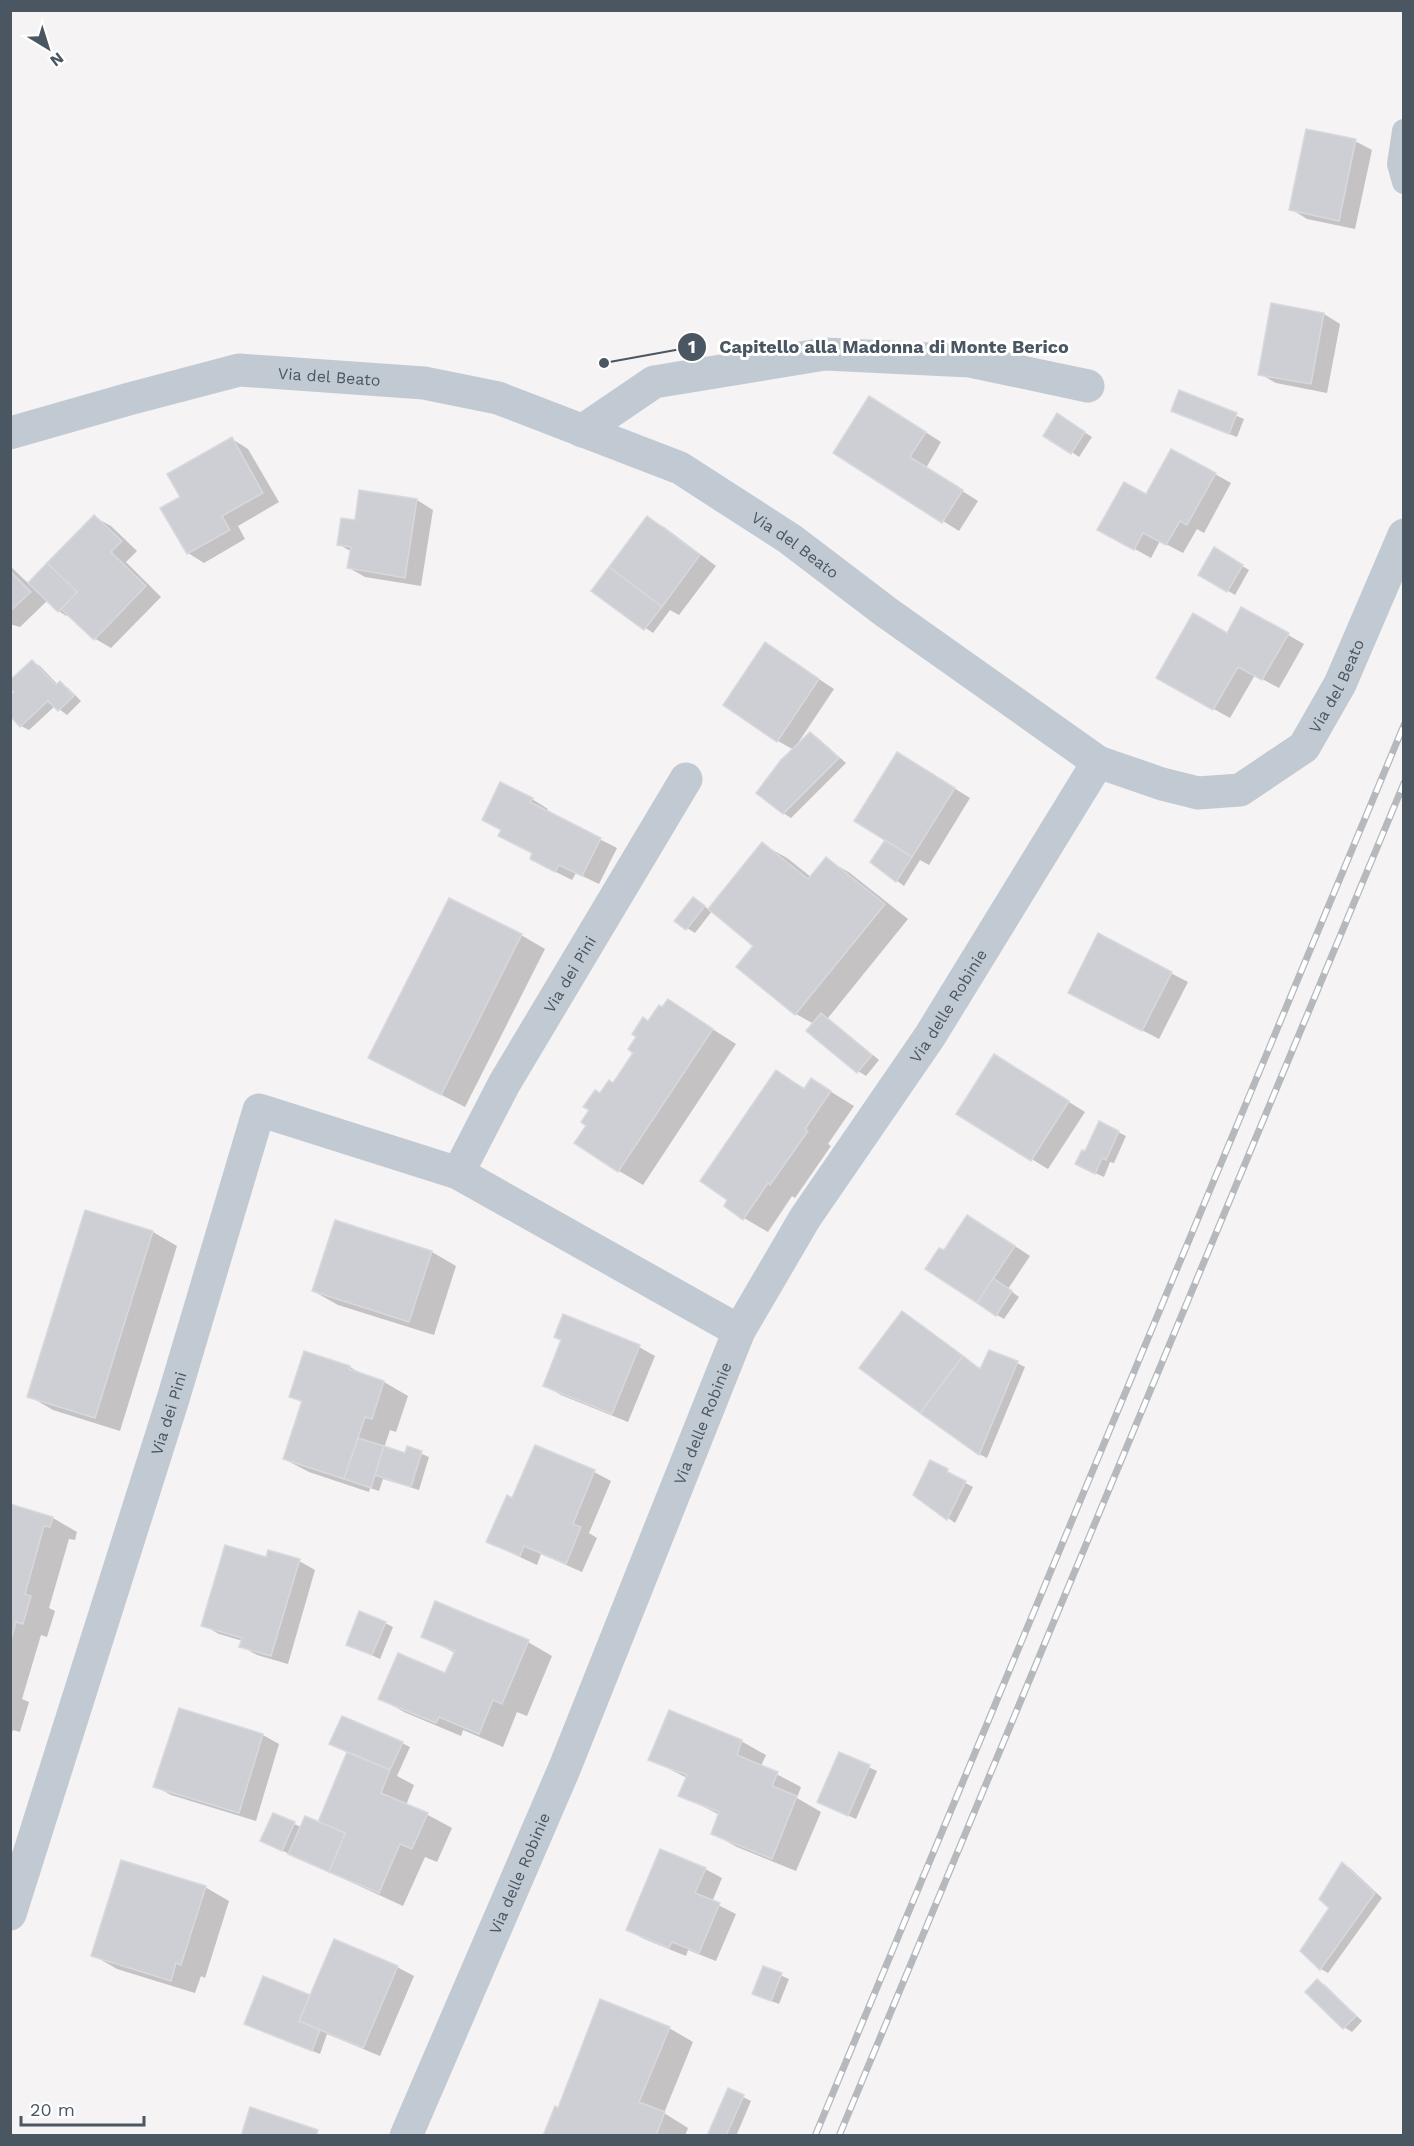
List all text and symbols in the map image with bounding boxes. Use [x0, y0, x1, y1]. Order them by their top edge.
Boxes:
north arrow [18, 18, 78, 78]
text: N [46, 48, 67, 71]
callout: Capitello alla Madonna di Monte Berico [677, 329, 1081, 365]
text: 1 [688, 336, 696, 357]
text: Capitello alla Madonna di Monte Berico [719, 336, 1069, 357]
street label: Via del Beato [277, 364, 381, 390]
street label: Via del Beato [748, 508, 842, 583]
street label: Via del Beato [1305, 636, 1368, 736]
street label: Via dei Pini [540, 933, 600, 1016]
street label: Via delle Robinie [906, 946, 991, 1066]
street label: Via delle Robinie [670, 1359, 736, 1487]
street label: Via dei Pini [147, 1370, 191, 1458]
street label: Via delle Robinie [485, 1810, 554, 1937]
scale bar [21, 2089, 144, 2127]
text: 20 m [30, 2099, 75, 2120]

